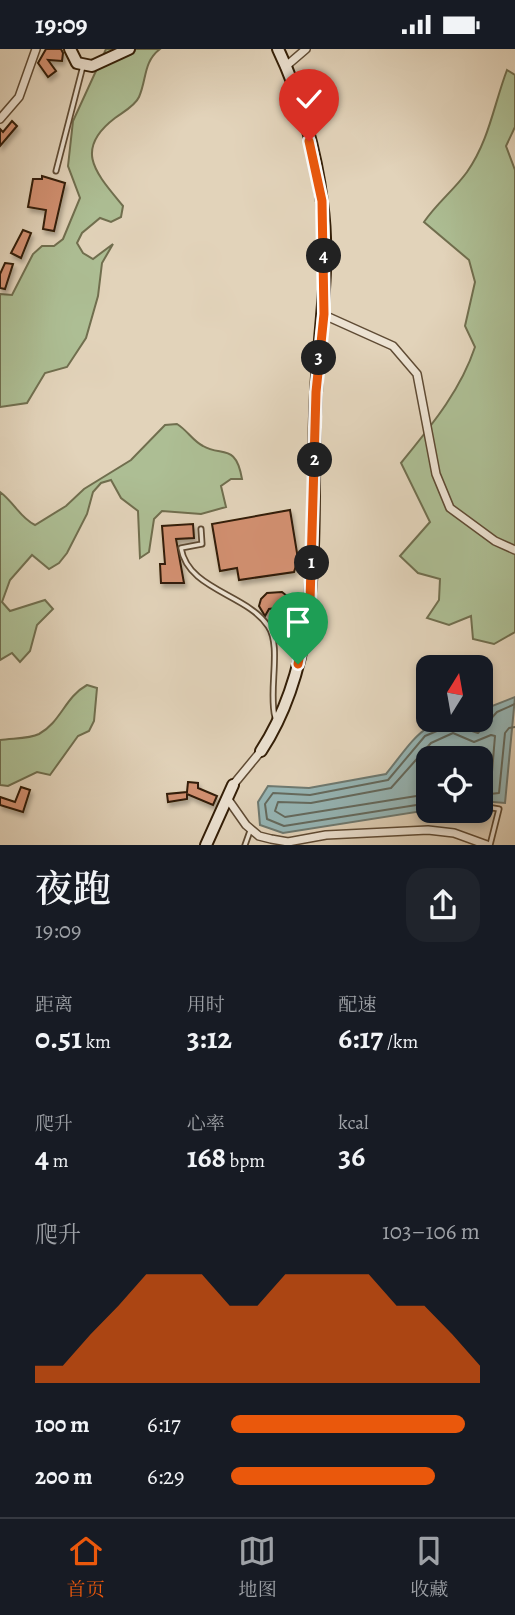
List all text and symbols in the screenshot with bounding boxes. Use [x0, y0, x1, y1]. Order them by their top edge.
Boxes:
text: 19:09 [35, 7, 88, 42]
pin [279, 69, 339, 141]
icon: check [290, 80, 328, 118]
pin: 4 [306, 239, 342, 273]
text: 4 [319, 242, 328, 268]
pin: 3 [302, 341, 336, 375]
text: 3 [314, 344, 323, 370]
pin: 2 [298, 443, 332, 477]
text: 2 [310, 446, 319, 472]
pin: 1 [294, 545, 330, 581]
text: 1 [308, 549, 315, 575]
pin [268, 592, 328, 664]
icon: arrive [279, 603, 317, 641]
north arrow [416, 655, 494, 731]
map controls [416, 655, 493, 823]
button: locate [416, 746, 493, 823]
text: 夜跑 [35, 863, 111, 915]
button: share [406, 868, 480, 942]
text: 19:09 [35, 915, 82, 946]
text: 距离 [35, 992, 73, 1018]
text: 用时 [187, 992, 225, 1018]
text: 配速 [338, 992, 376, 1018]
text: 0.51 [35, 1018, 82, 1058]
text: 3:12 [187, 1018, 232, 1058]
text: 6:17 [338, 1018, 383, 1058]
text: km [82, 1029, 111, 1055]
text: /km [383, 1029, 418, 1055]
text: kcal [338, 1110, 369, 1136]
text: 爬升 [35, 1111, 73, 1137]
text: 心率 [187, 1111, 225, 1137]
text: 36 [338, 1136, 365, 1176]
text: 4 [35, 1137, 49, 1177]
text: 168 [187, 1137, 226, 1177]
text: m [49, 1148, 69, 1174]
text: bpm [226, 1148, 265, 1174]
text: 103–106 m [382, 1216, 480, 1247]
text: 爬升 [35, 1219, 81, 1250]
text: 100 m [35, 1409, 90, 1440]
text: 6:17 [147, 1409, 181, 1440]
text: 200 m [35, 1461, 93, 1492]
text: 6:29 [147, 1461, 185, 1492]
tab: 首页 [67, 1532, 105, 1603]
tab: 地图 [238, 1532, 276, 1603]
tab: 收藏 [410, 1532, 448, 1603]

